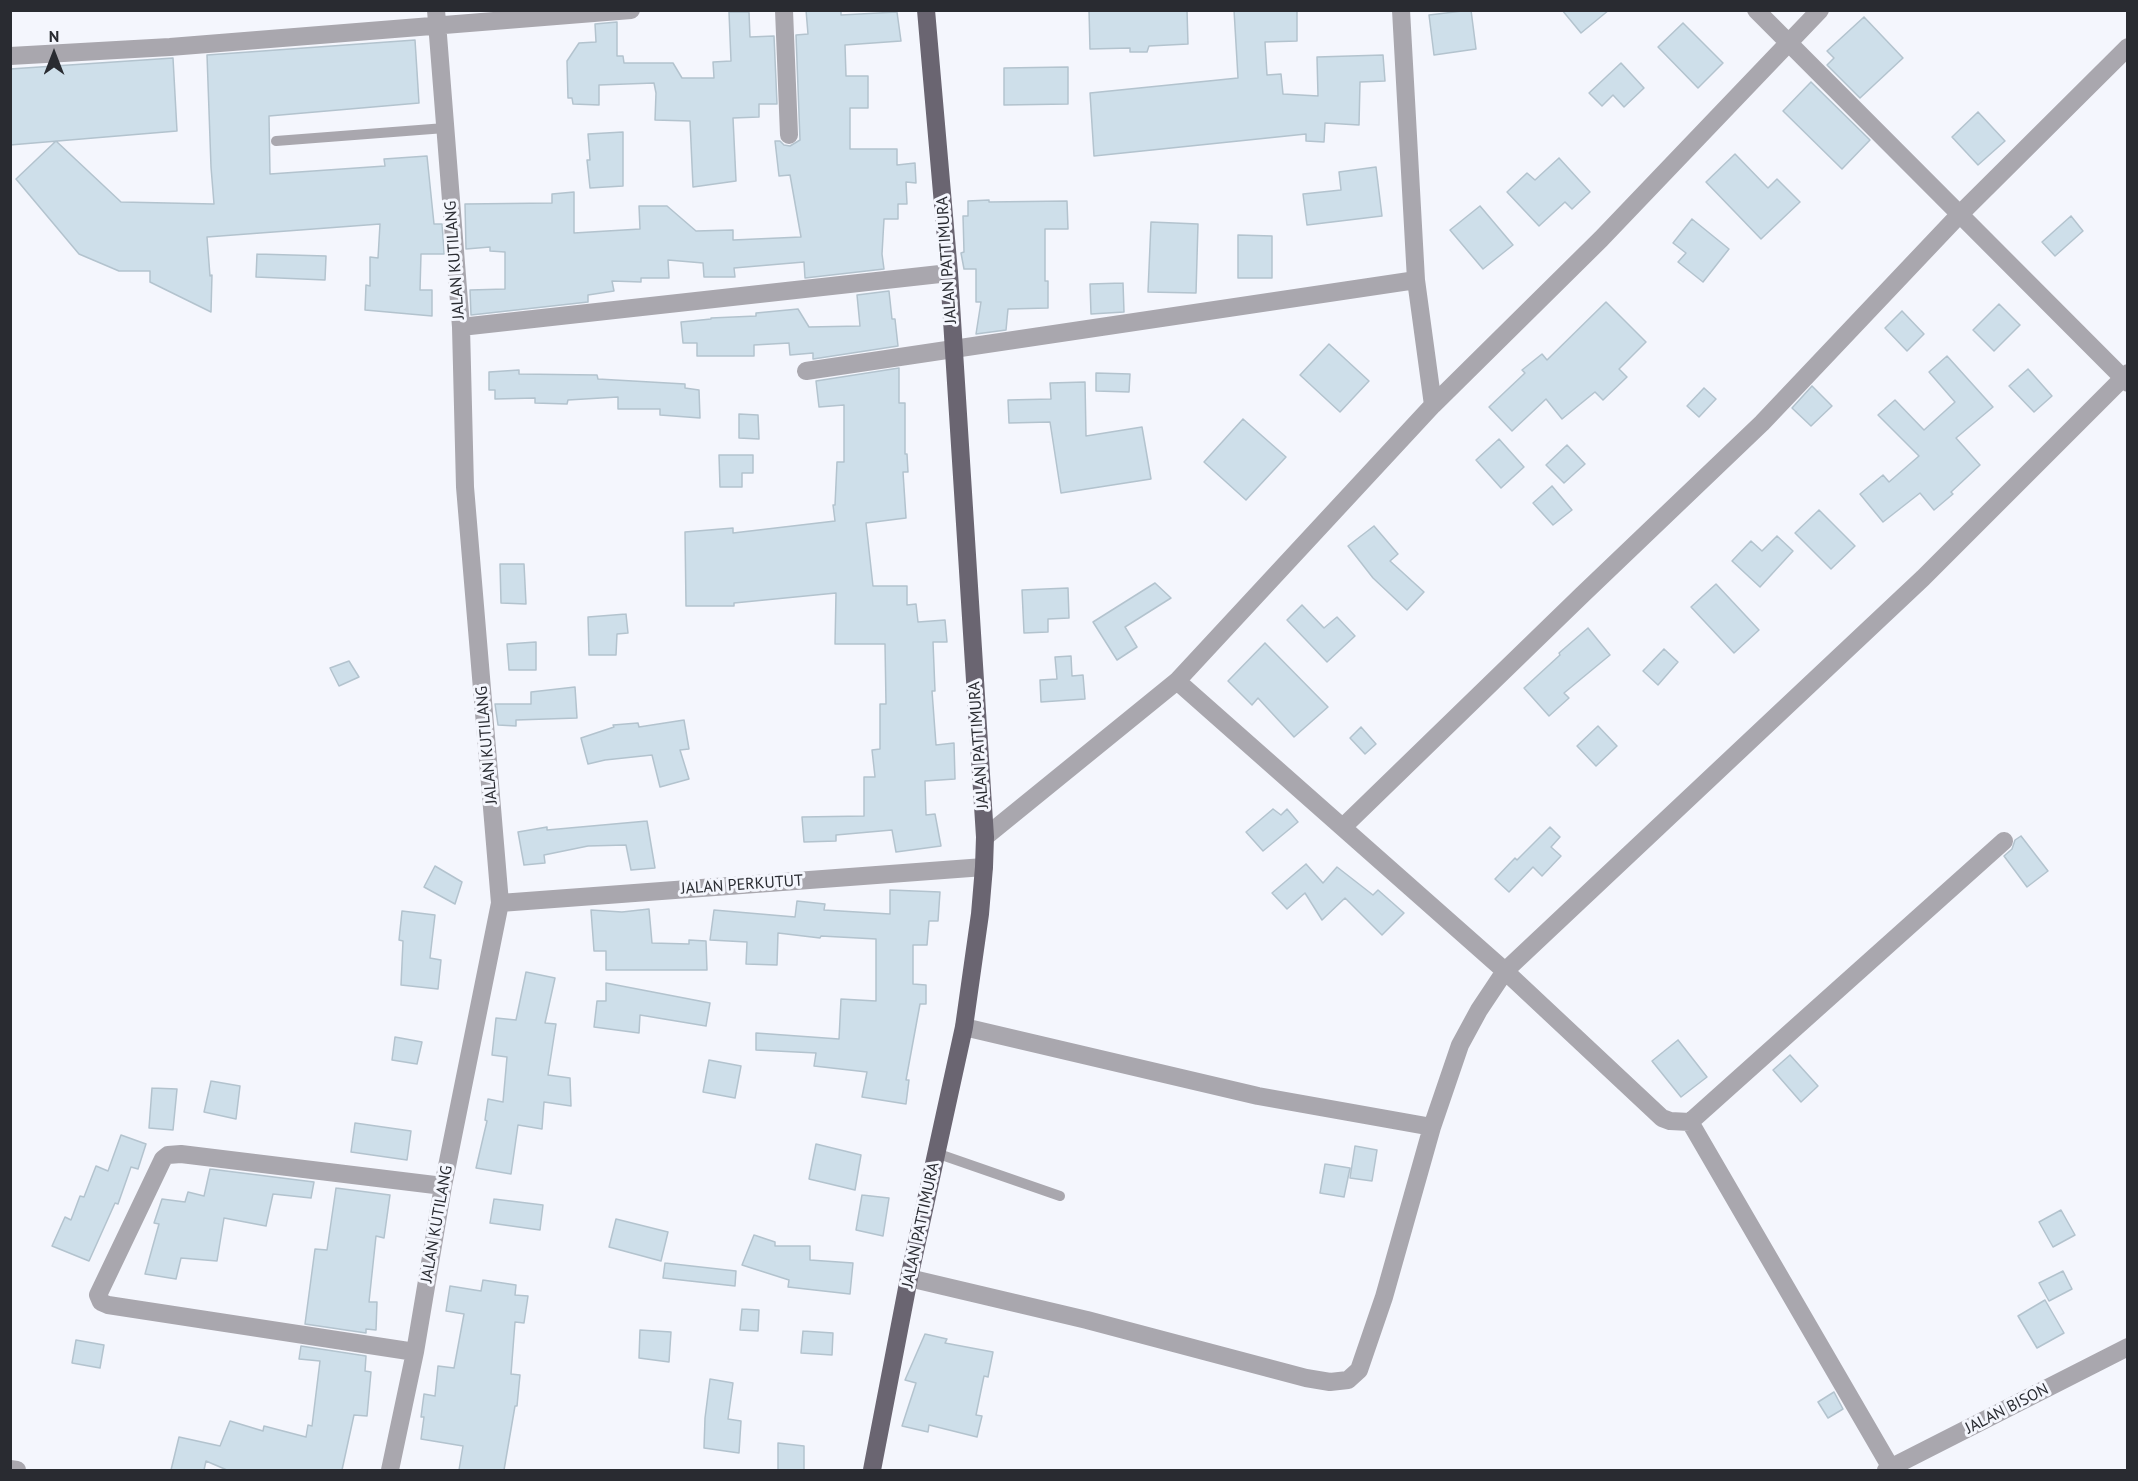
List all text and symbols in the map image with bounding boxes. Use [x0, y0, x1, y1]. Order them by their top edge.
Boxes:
north arrow [24, 24, 84, 84]
text: N [49, 26, 59, 46]
street label: JALAN PATTIMURA [933, 196, 961, 324]
street label: JALAN KUTILANG [441, 200, 469, 320]
street label: JALAN PATTIMURA [965, 681, 993, 809]
street label: JALAN KUTILANG [472, 685, 502, 805]
street label: JALAN PERKUTUT [680, 871, 804, 899]
street label: JALAN PATTIMURA [898, 1161, 944, 1289]
street label: JALAN KUTILANG [417, 1164, 457, 1284]
street label: JALAN BISON [1962, 1380, 2052, 1438]

